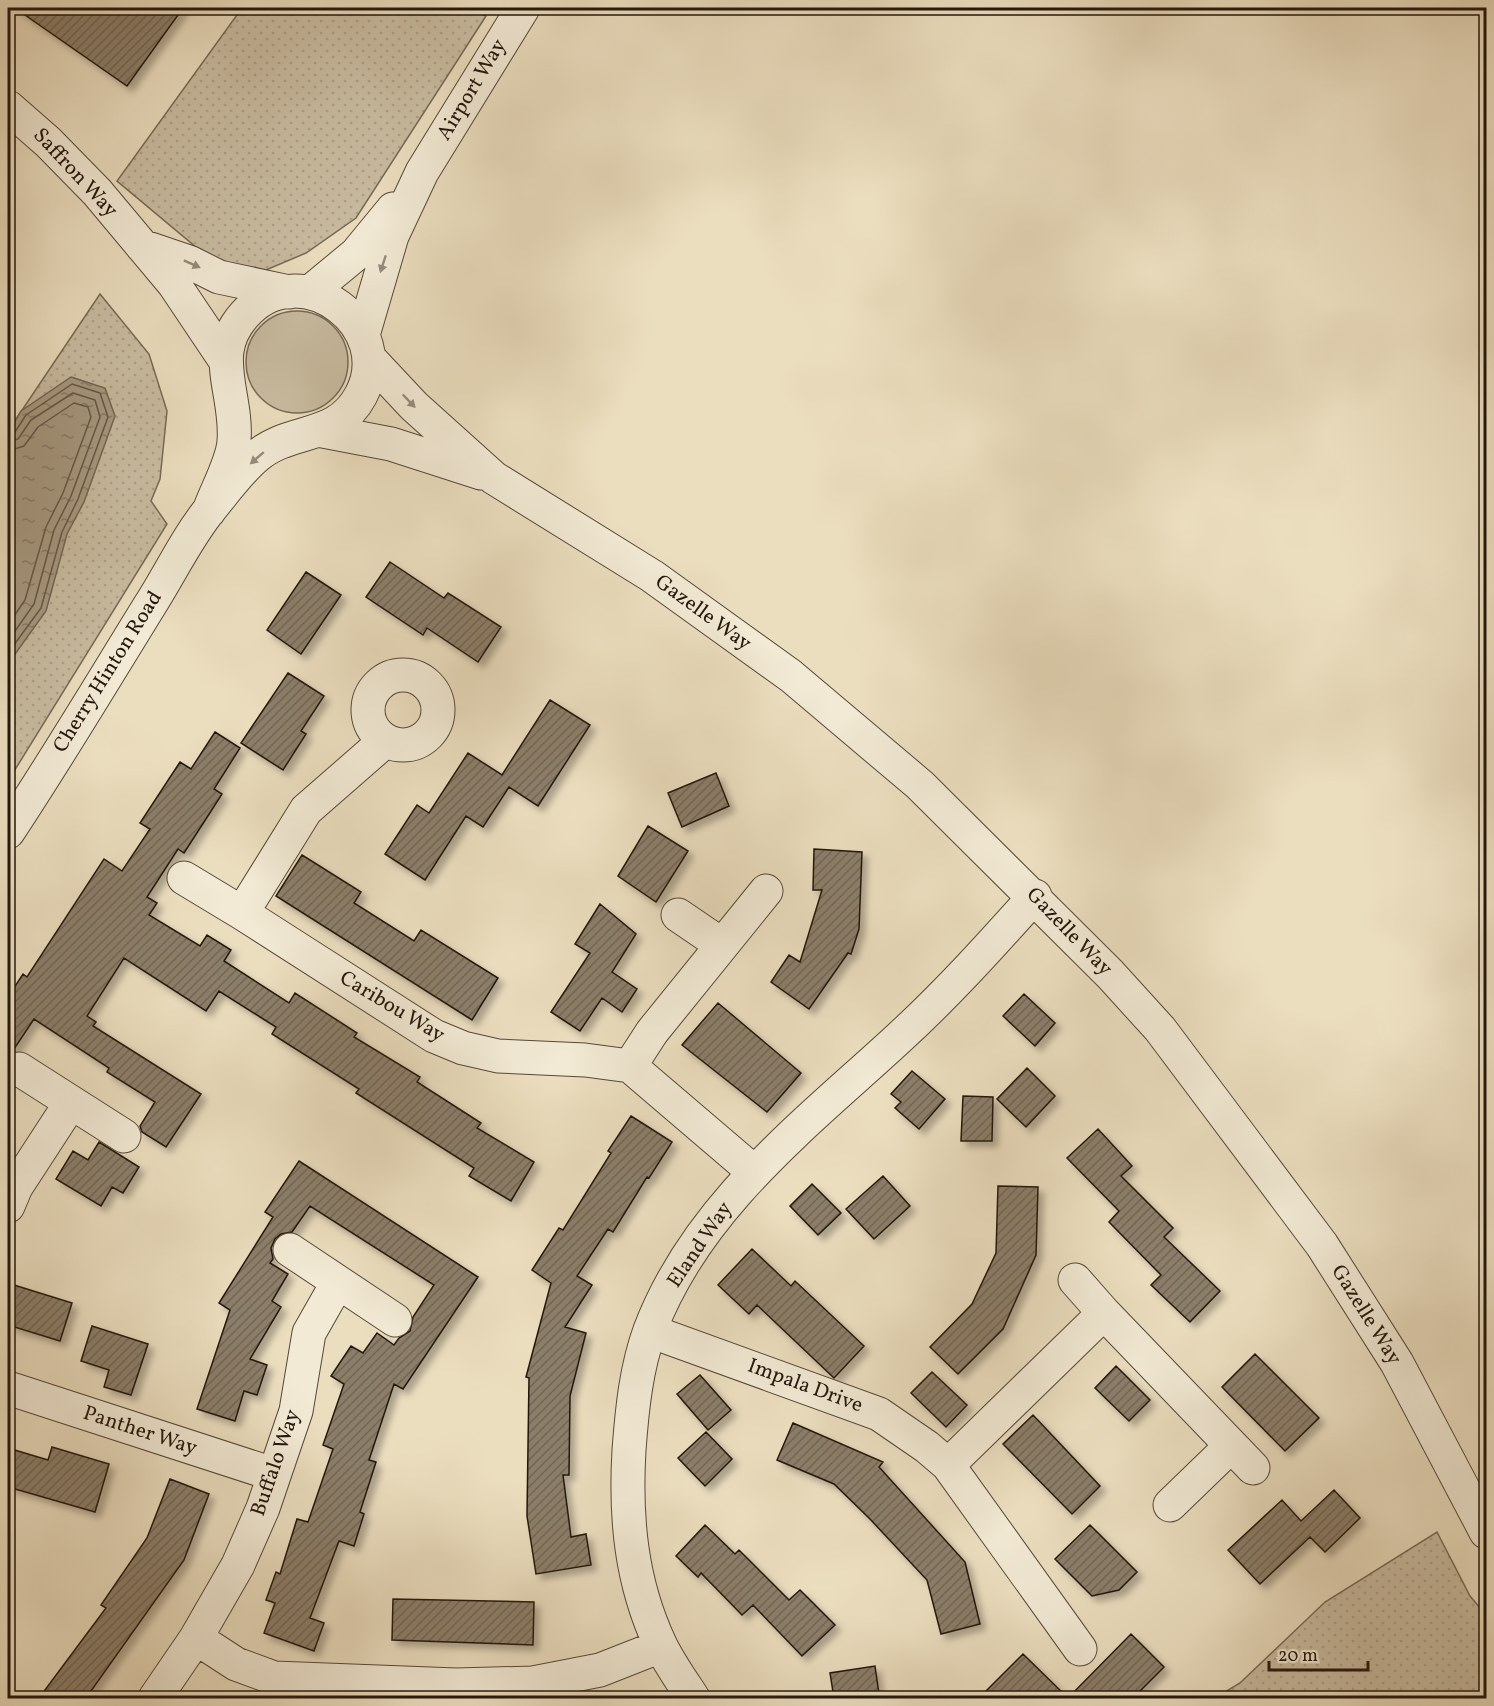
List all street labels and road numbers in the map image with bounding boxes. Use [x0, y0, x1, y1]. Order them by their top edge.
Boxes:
street label: Airport Way [430, 33, 514, 146]
street label: Saffron Way [26, 122, 125, 225]
street label: Gazelle Way [649, 568, 758, 658]
street label: Cherry Hinton Road [46, 586, 170, 758]
street label: Gazelle Way [1019, 881, 1119, 983]
street label: Caribou Way [334, 964, 451, 1050]
street label: Eland Way [661, 1196, 740, 1294]
street label: Gazelle Way [1324, 1259, 1409, 1371]
street label: Impala Drive [743, 1352, 867, 1420]
street label: Panther Way [79, 1399, 201, 1463]
street label: Buffalo Way [244, 1405, 308, 1520]

